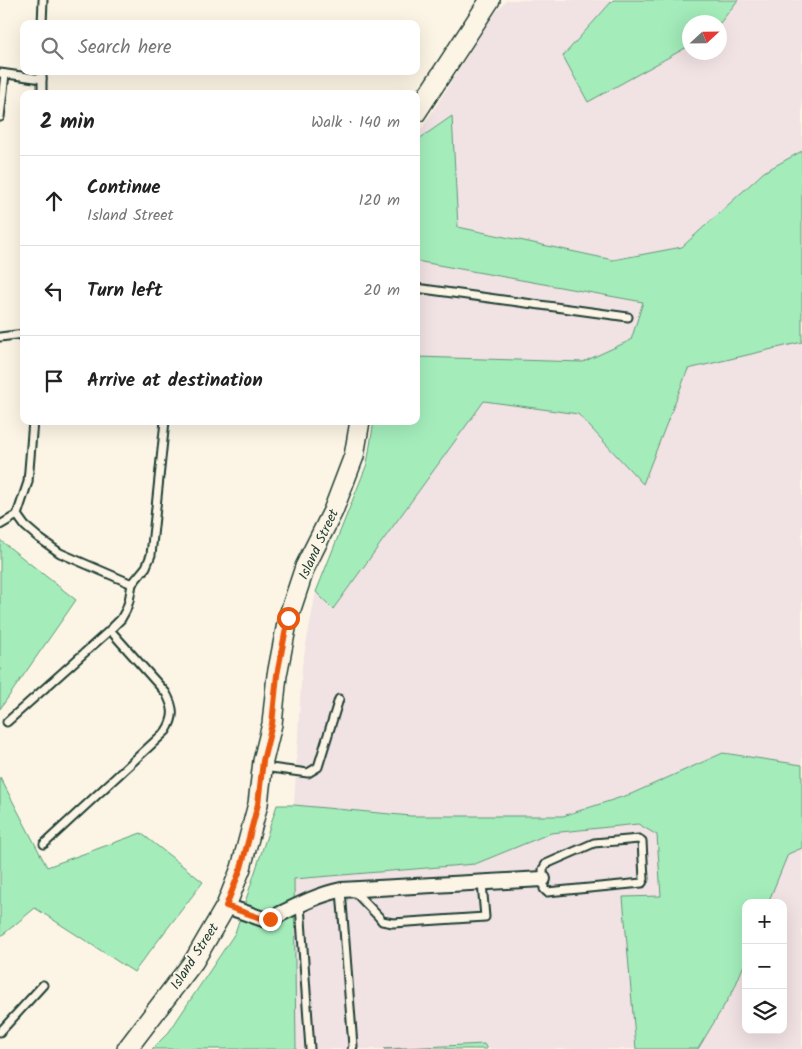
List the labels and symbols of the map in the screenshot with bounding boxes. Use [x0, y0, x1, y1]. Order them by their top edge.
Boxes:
north arrow [682, 15, 727, 60]
street label: Island Street [293, 505, 345, 583]
route start [277, 607, 300, 630]
route end [259, 908, 282, 931]
street label: Island Street [165, 918, 225, 994]

